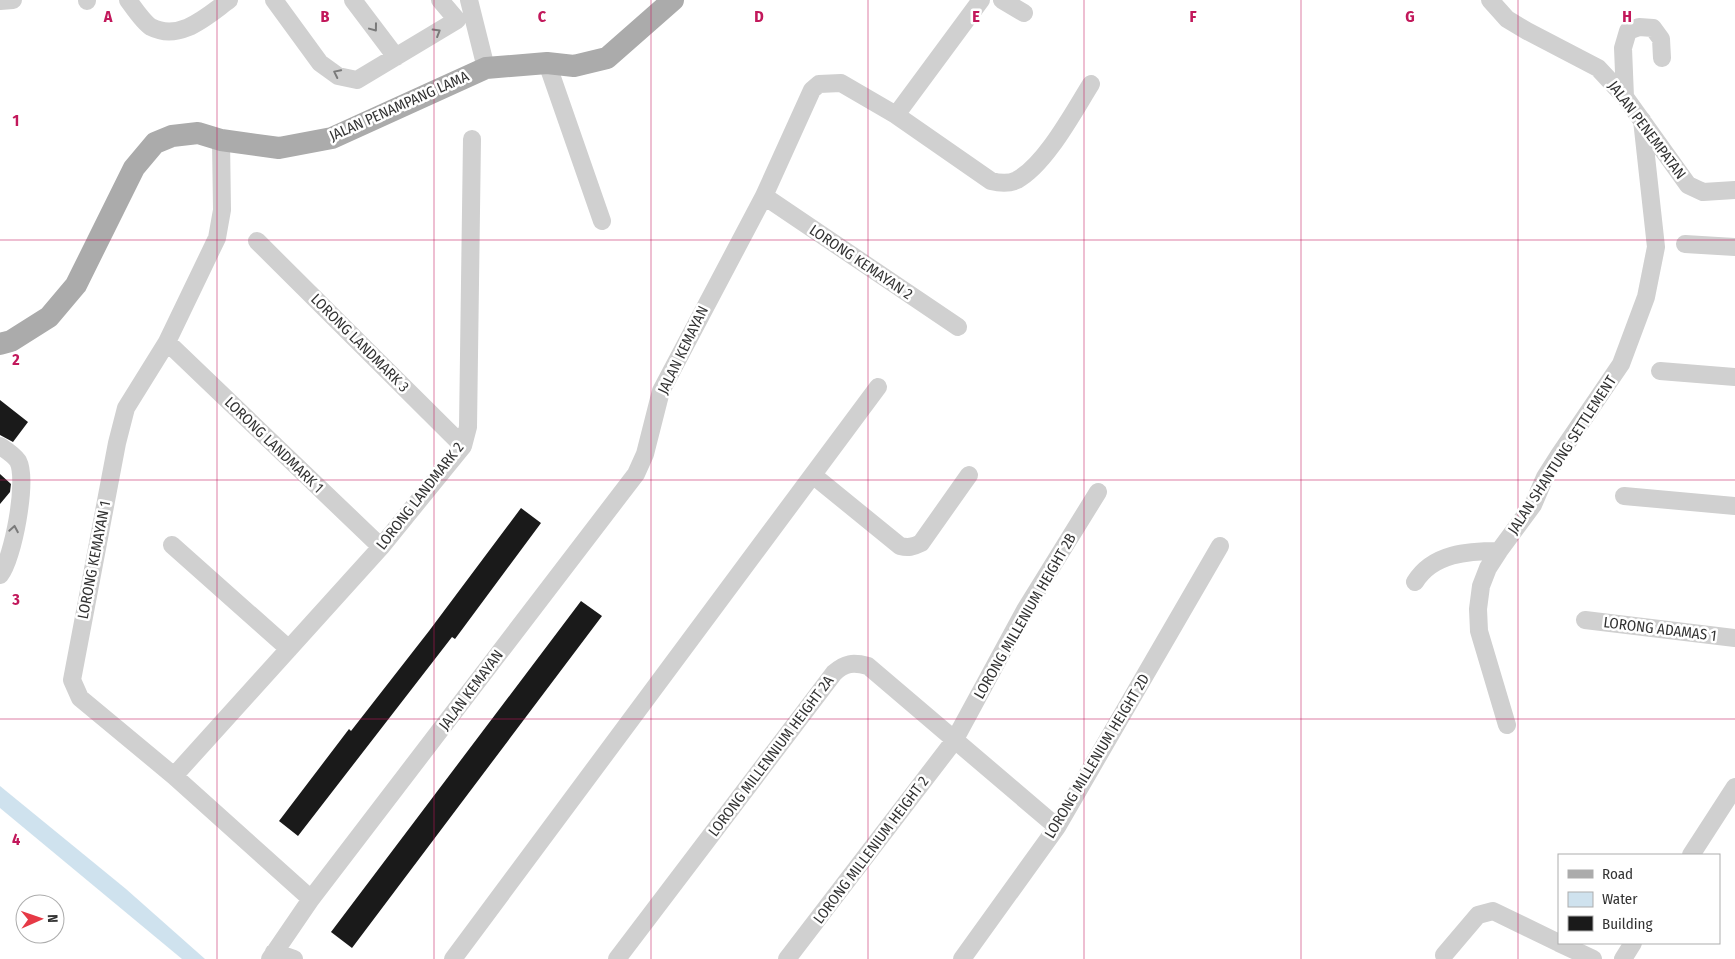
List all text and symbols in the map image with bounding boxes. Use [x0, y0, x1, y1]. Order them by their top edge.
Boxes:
text: A [103, 7, 113, 26]
text: B [321, 7, 330, 26]
text: C [538, 7, 547, 26]
text: D [754, 7, 764, 26]
text: E [972, 7, 980, 26]
text: F [1189, 7, 1197, 26]
text: G [1405, 7, 1415, 26]
text: H [1622, 7, 1632, 26]
one-way arrow [369, 22, 377, 31]
one-way arrow [432, 28, 441, 38]
street label: JALAN PENAMPANG LAMA [326, 67, 472, 145]
one-way arrow [333, 69, 342, 80]
street label: JALAN PENEMPATAN [1604, 77, 1690, 183]
text: 1 [13, 111, 19, 130]
street label: LORONG KEMAYAN 2 [806, 221, 916, 303]
street label: LORONG LANDMARK 3 [307, 290, 413, 396]
street label: JALAN KEMAYAN [654, 303, 712, 397]
text: 2 [11, 350, 20, 369]
street label: JALAN SHANTUNG SETTLEMENT [1504, 372, 1620, 538]
street label: LORONG LANDMARK 1 [221, 393, 327, 497]
street label: LORONG LANDMARK 2 [373, 438, 468, 553]
street label: LORONG KEMAYAN 1 [74, 499, 114, 621]
one-way arrow [9, 525, 19, 534]
street label: LORONG MILLENIUM HEIGHT 2B [970, 530, 1080, 702]
text: 3 [11, 590, 20, 609]
street label: LORONG ADAMAS 1 [1602, 613, 1718, 645]
street label: JALAN KEMAYAN [435, 646, 507, 734]
street label: LORONG MILLENIUM HEIGHT 2D [1041, 671, 1153, 841]
street label: LORONG MILLENNIUM HEIGHT 2A [705, 672, 837, 840]
street label: LORONG MILLENIUM HEIGHT 2 [810, 772, 933, 927]
text: 4 [12, 830, 20, 849]
legend [1558, 854, 1720, 944]
text: Road [1602, 865, 1633, 883]
text: Water [1602, 890, 1638, 908]
north arrow [15, 894, 65, 944]
text: N [44, 914, 61, 923]
text: Building [1602, 915, 1653, 933]

